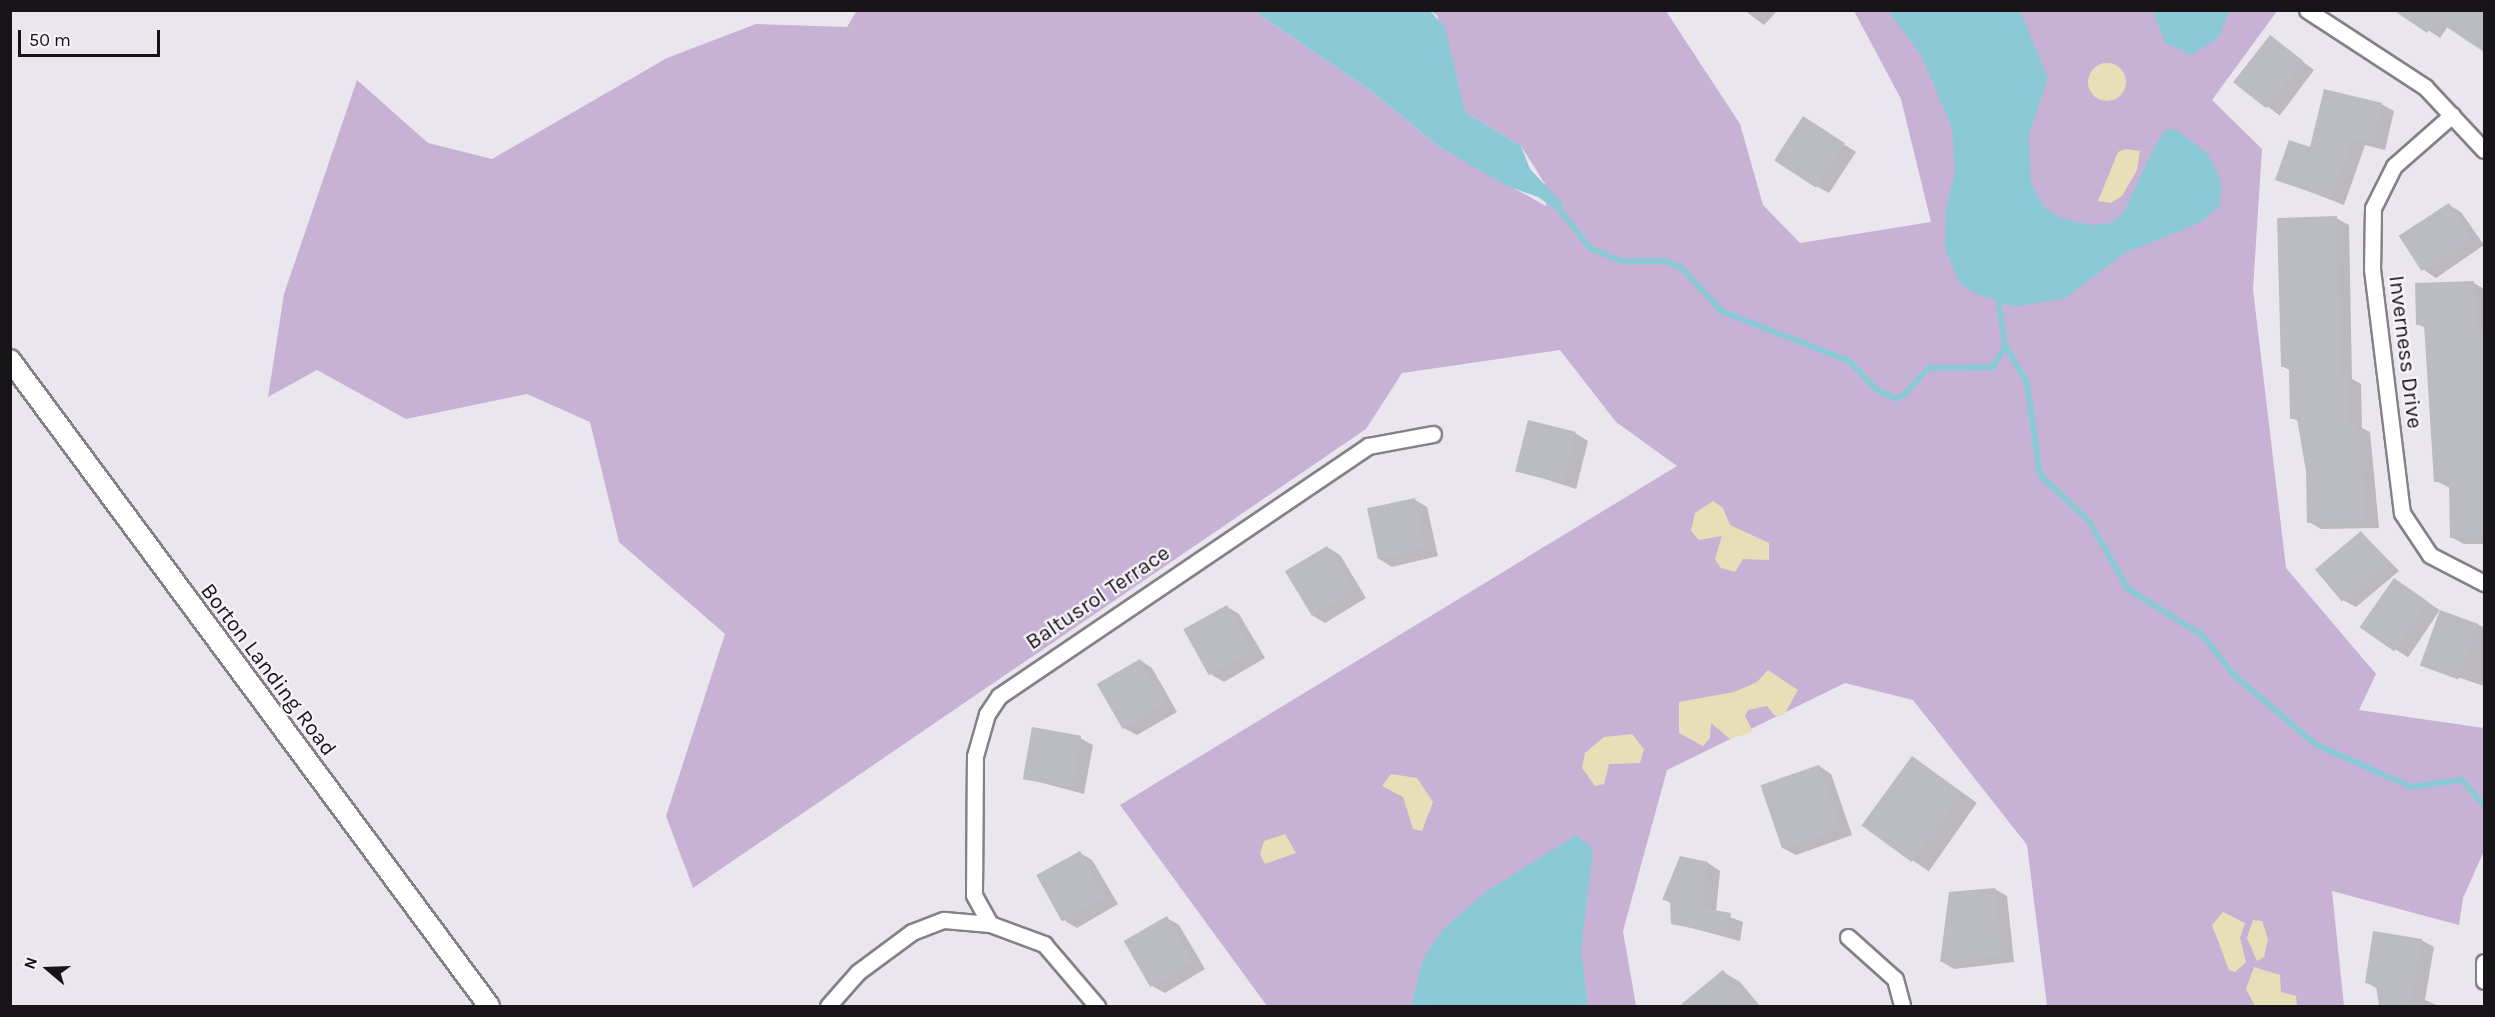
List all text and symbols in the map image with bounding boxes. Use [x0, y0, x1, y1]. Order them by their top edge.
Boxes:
scale bar [21, 18, 164, 56]
text: 50 m [29, 29, 71, 51]
street label: Inverness Drive [2383, 274, 2427, 430]
street label: Baltusrol Terrace [1021, 540, 1175, 656]
street label: Borton Landing Road [194, 578, 342, 762]
north arrow [18, 939, 78, 999]
text: N [20, 954, 41, 972]

